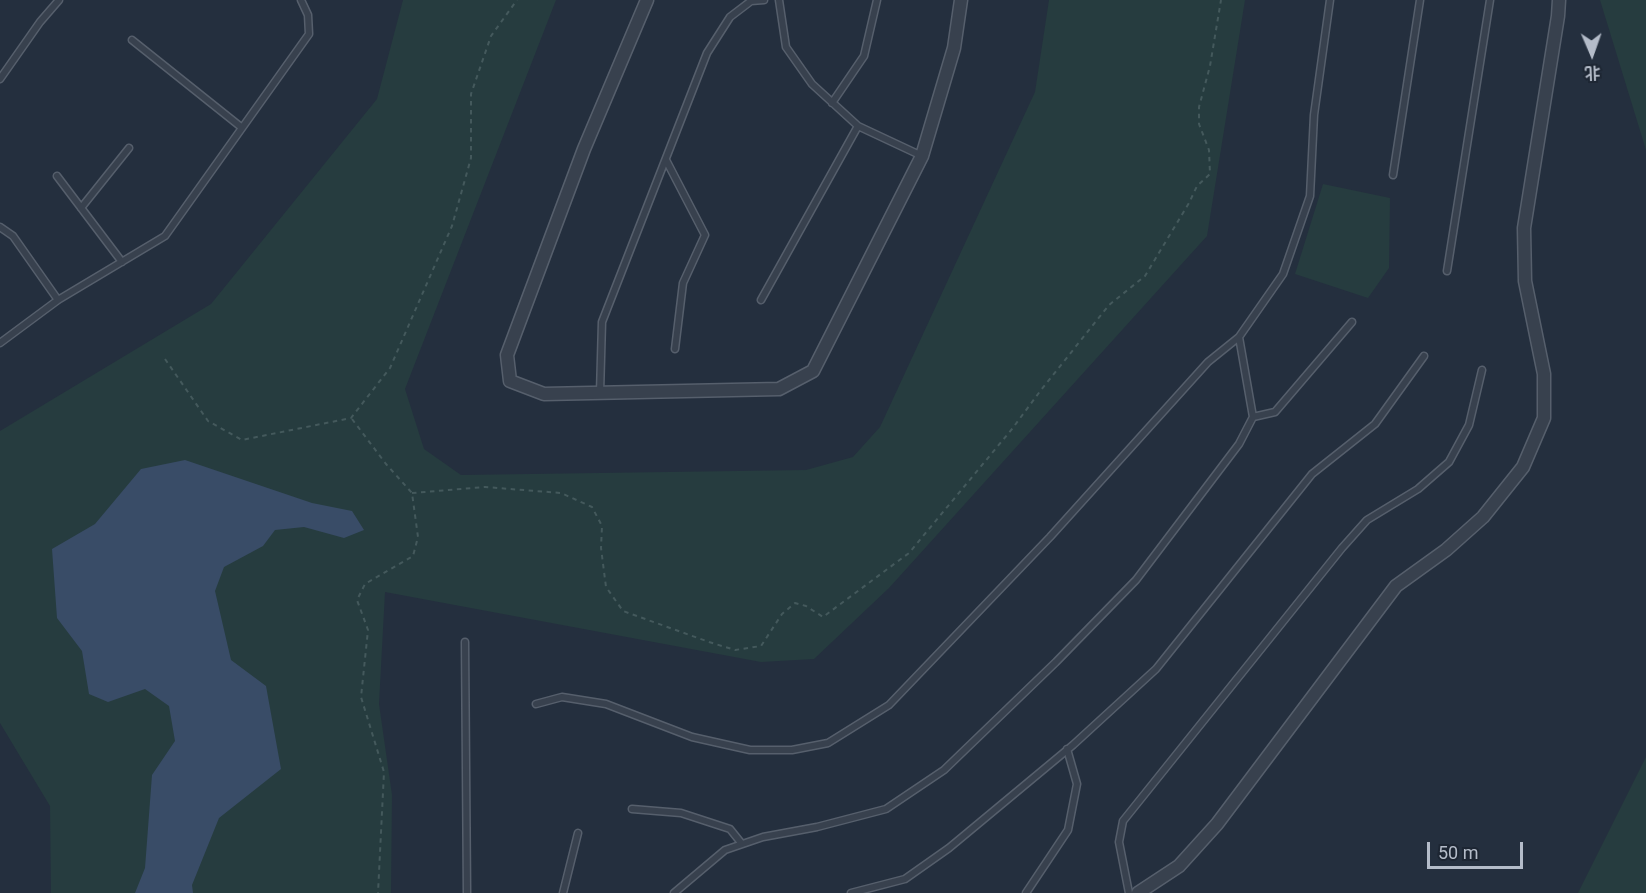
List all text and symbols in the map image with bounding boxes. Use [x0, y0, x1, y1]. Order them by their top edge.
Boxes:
north arrow [1562, 24, 1622, 84]
text: 北 [1584, 63, 1601, 82]
scale bar [1430, 830, 1526, 868]
text: 50 m [1438, 842, 1478, 863]

